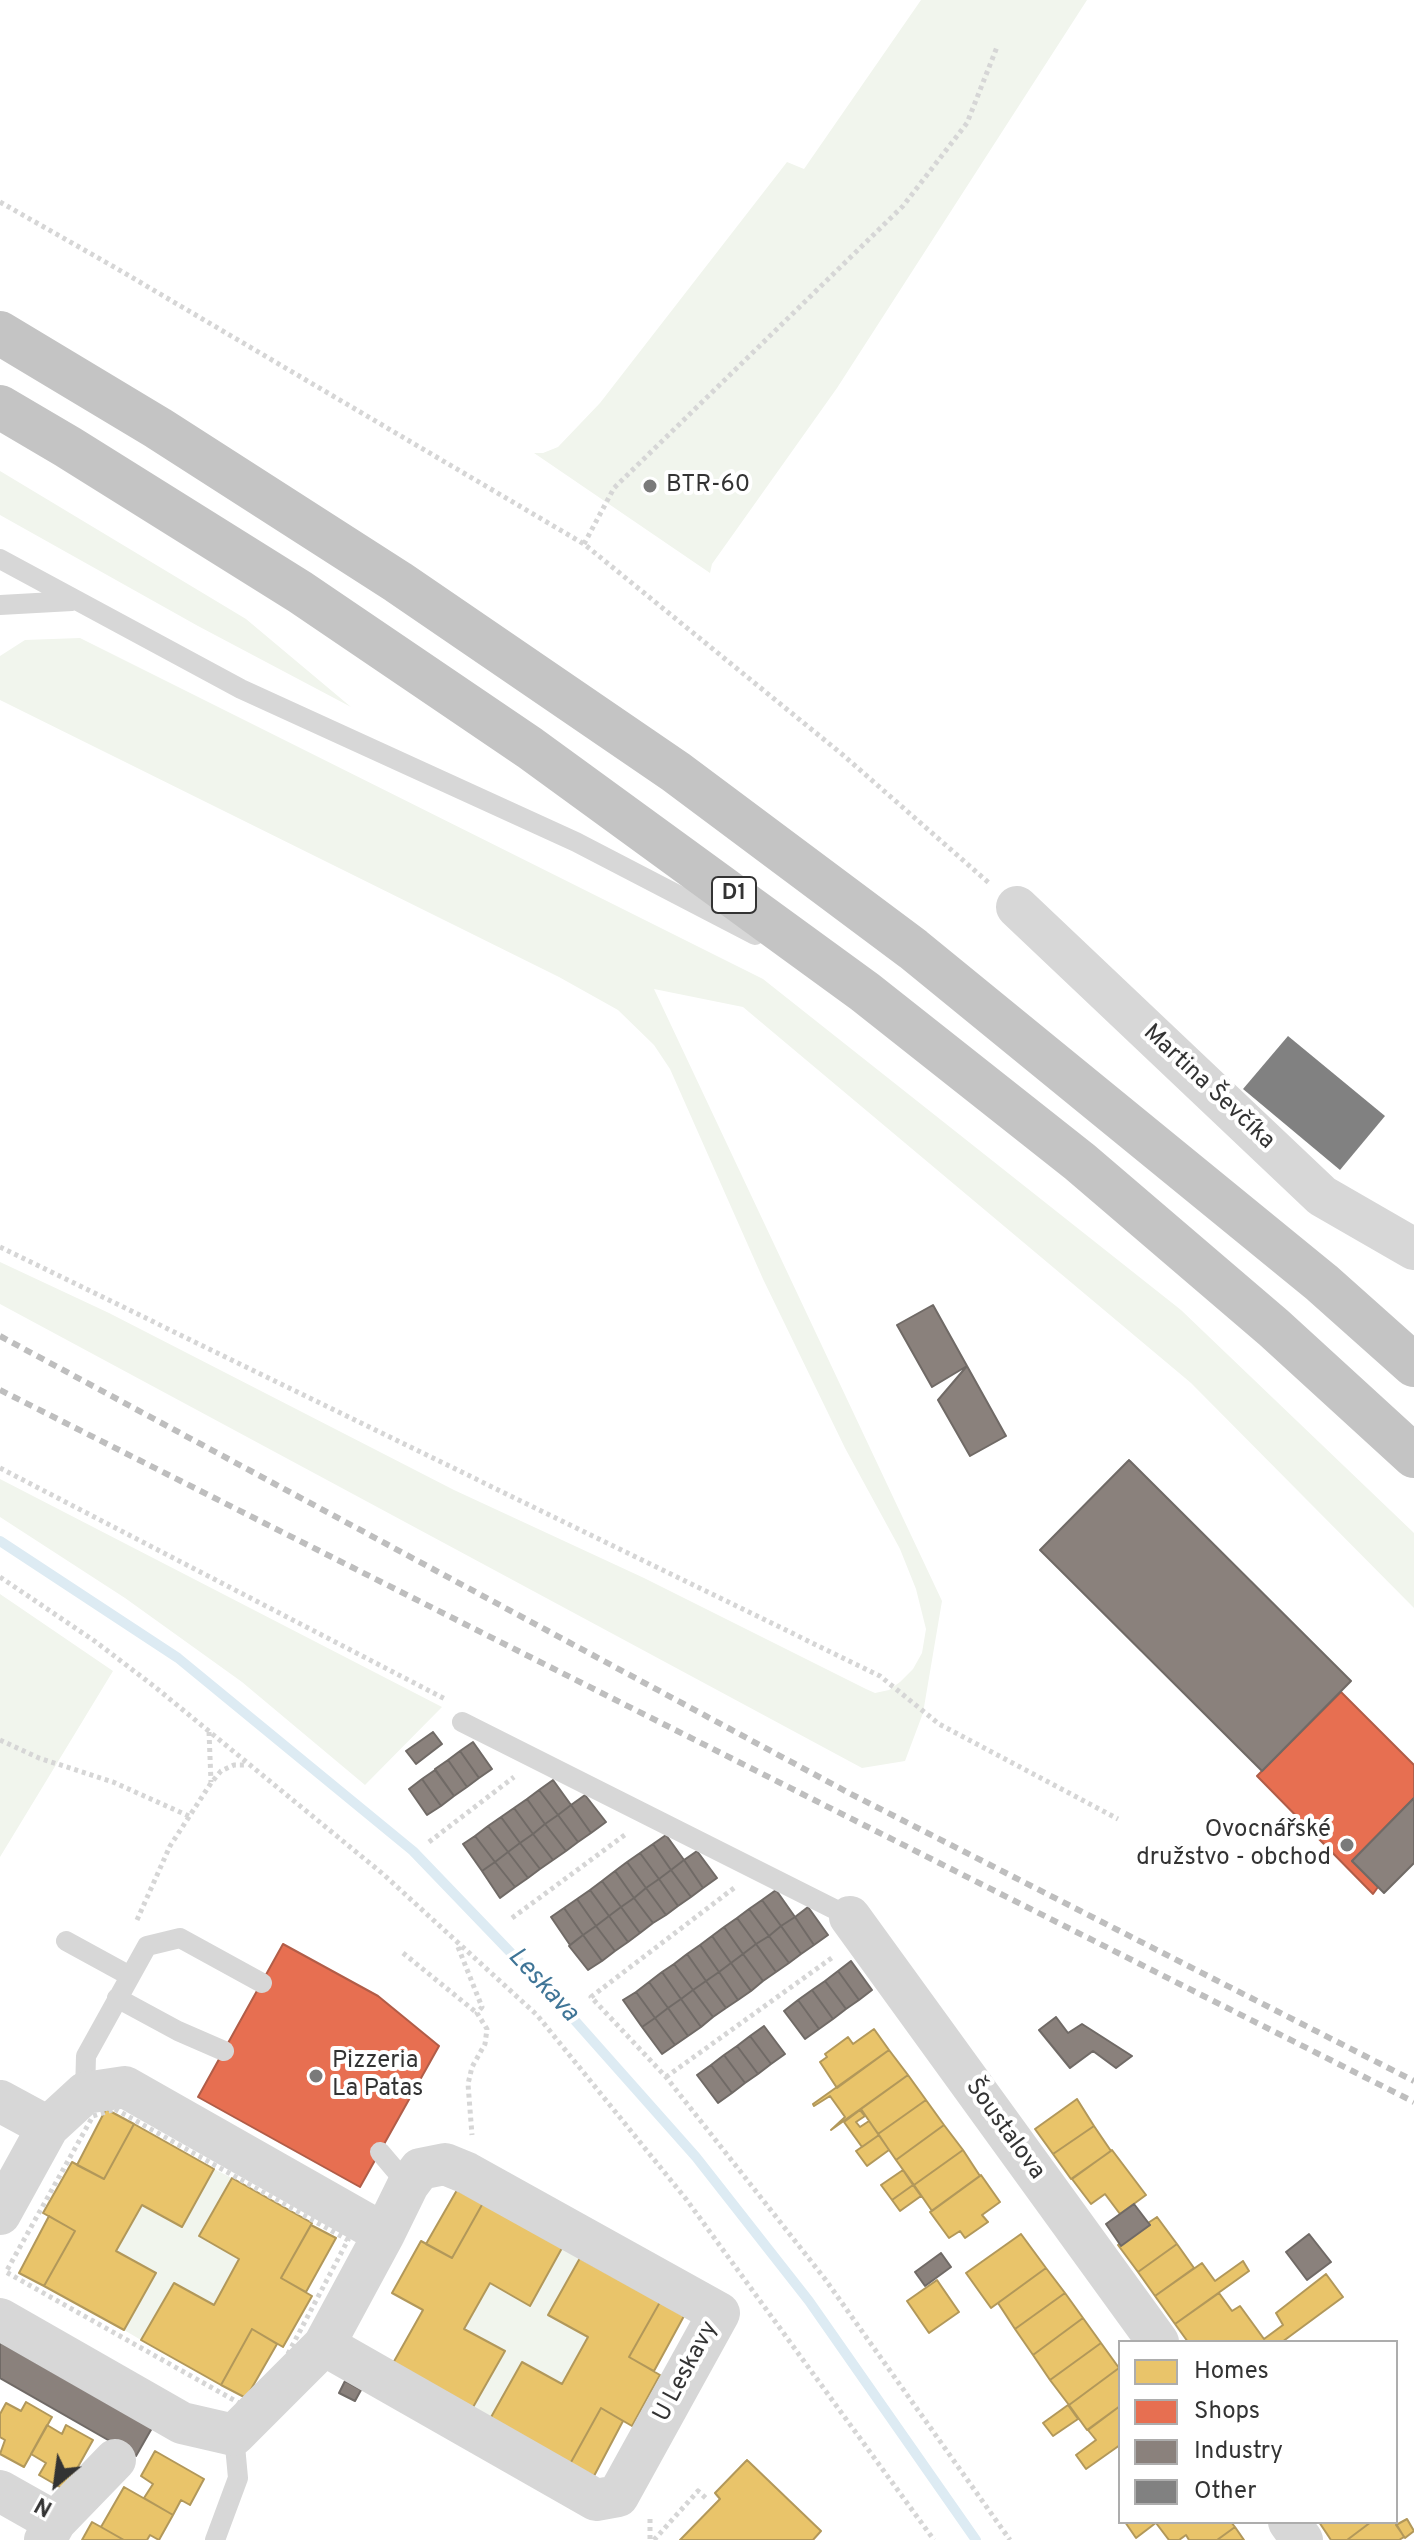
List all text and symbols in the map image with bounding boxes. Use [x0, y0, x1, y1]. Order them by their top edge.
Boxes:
place label: BTR-60 [666, 472, 750, 500]
marker: BTR-60 [641, 477, 659, 495]
road number: D1 [712, 877, 756, 913]
street label: Martina Ševčíka [1136, 1020, 1280, 1156]
place label: Ovocnářské družstvo - obchod [1136, 1817, 1331, 1873]
marker: Ovocnářské družstvo - obchod [1338, 1836, 1356, 1854]
water label: Leskava [500, 1942, 584, 2030]
place label: Pizzeria La Patas [332, 2048, 423, 2104]
marker: Pizzeria La Patas [307, 2067, 325, 2085]
street label: Šoustalova [958, 2074, 1050, 2186]
street label: U Leskavy [648, 2317, 726, 2427]
legend [1118, 2340, 1398, 2524]
text: Homes [1194, 2357, 1269, 2387]
text: Shops [1194, 2397, 1260, 2427]
text: Industry [1194, 2437, 1283, 2467]
north arrow [16, 2444, 96, 2524]
text: Other [1194, 2477, 1256, 2507]
text: N [31, 2490, 58, 2521]

